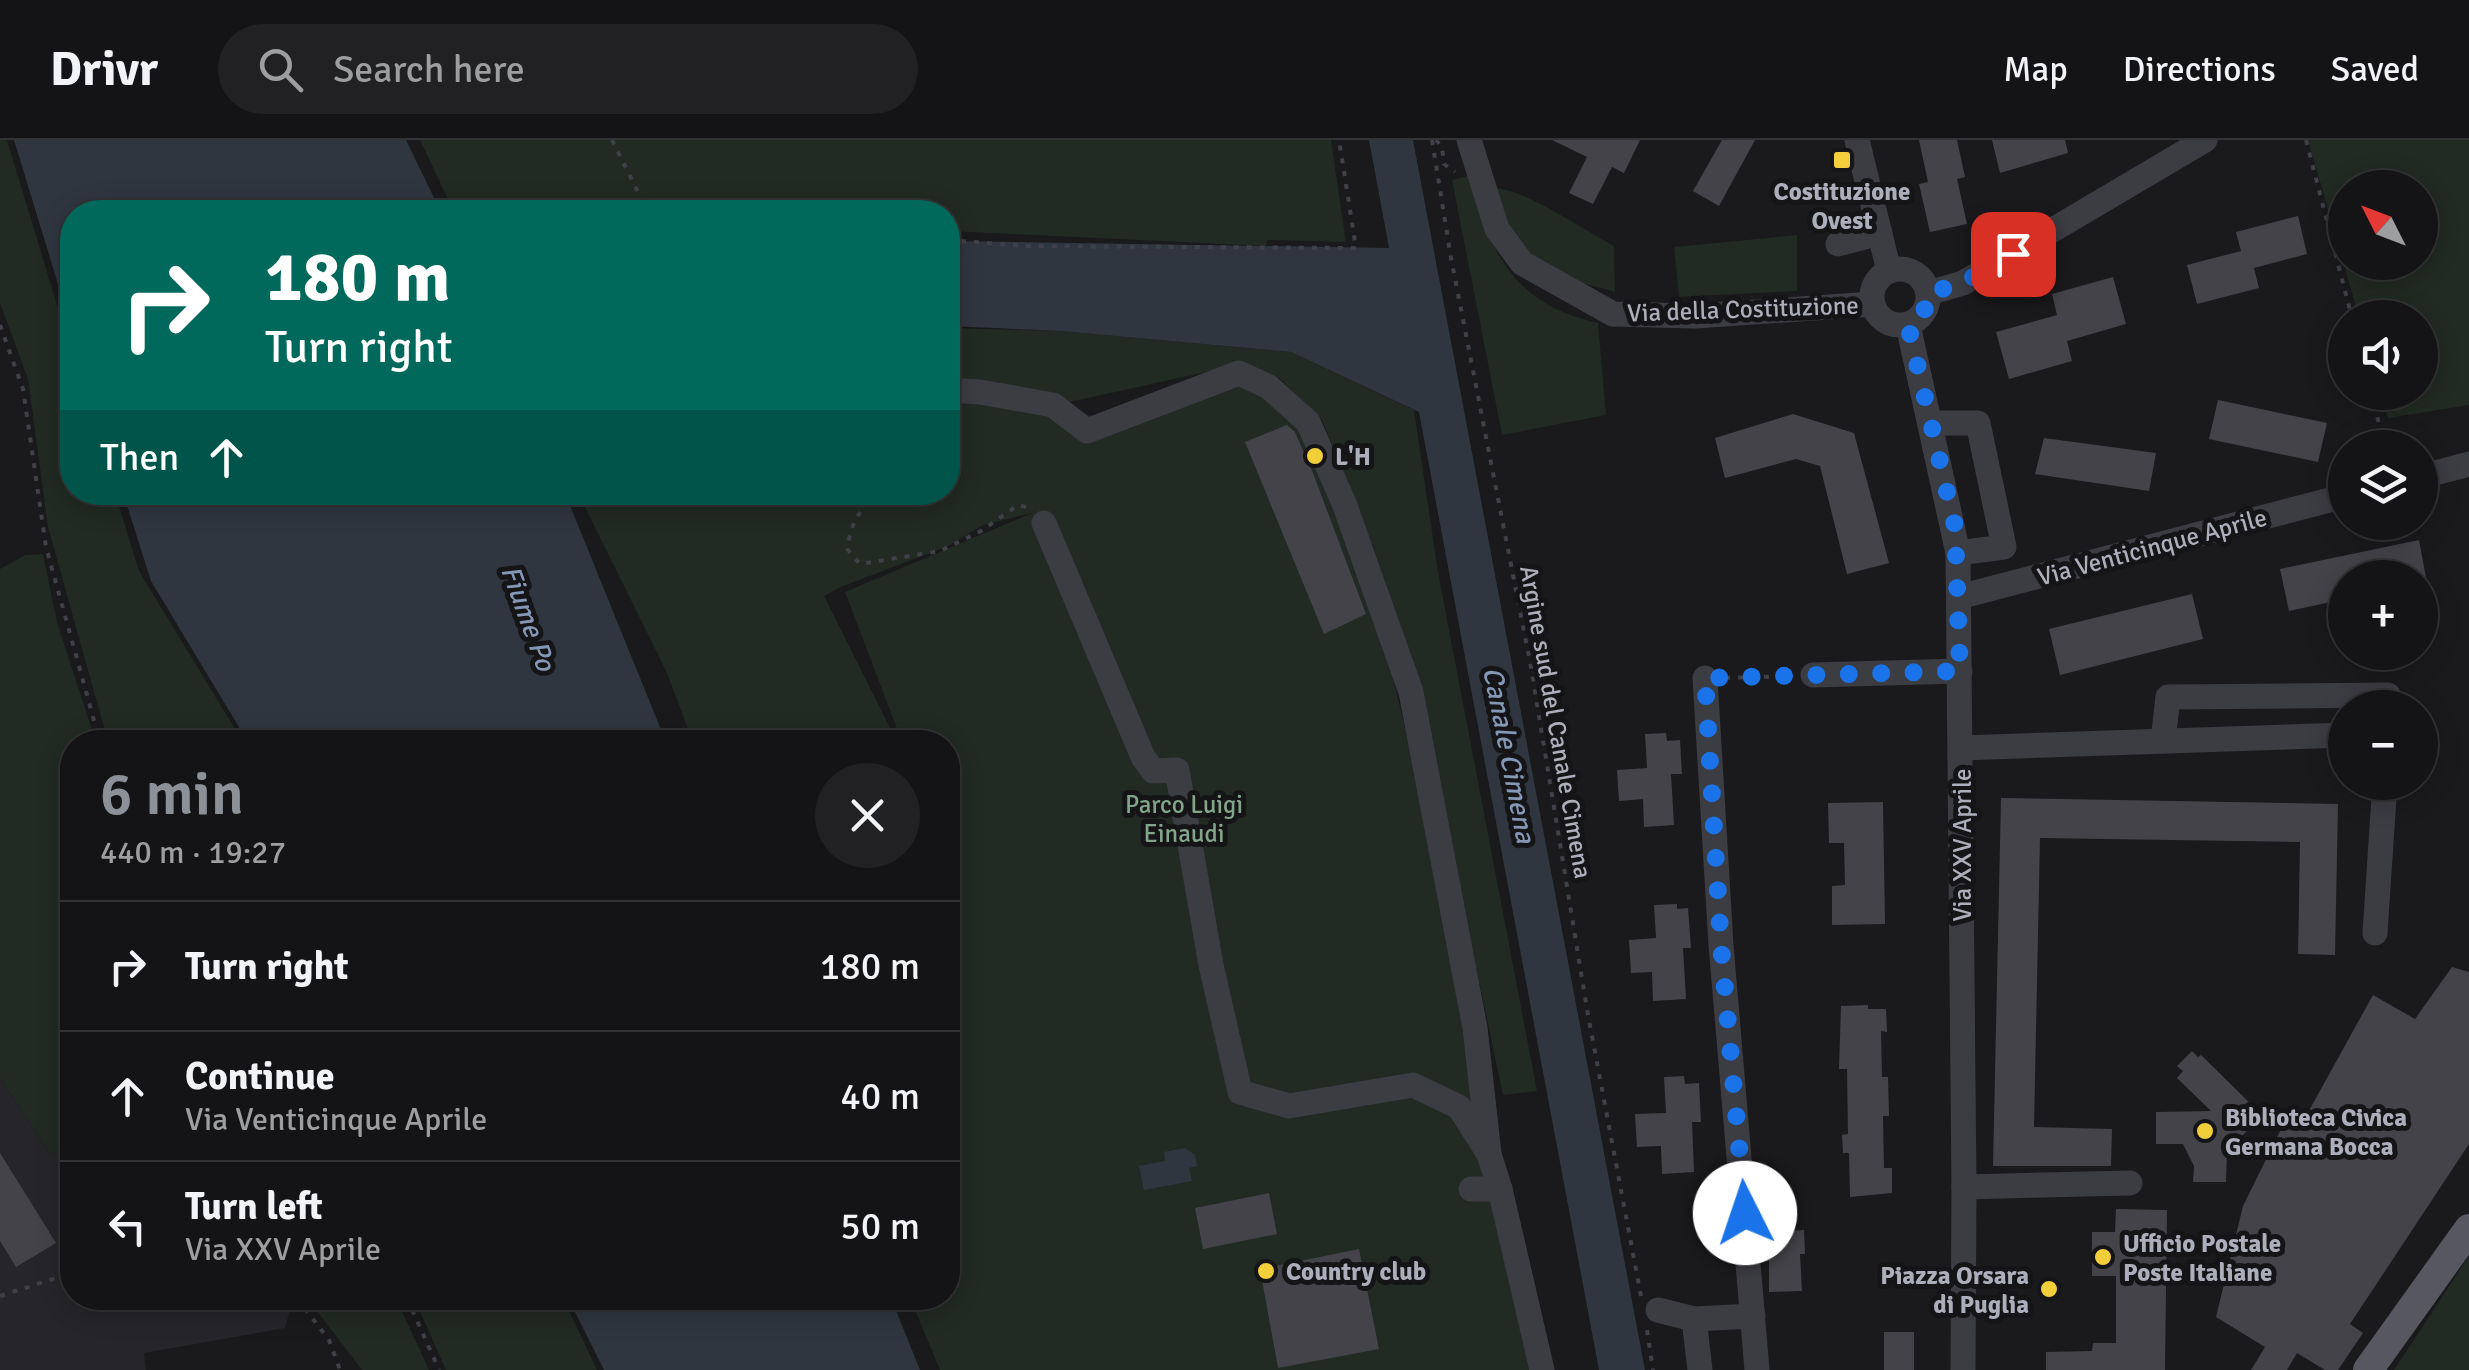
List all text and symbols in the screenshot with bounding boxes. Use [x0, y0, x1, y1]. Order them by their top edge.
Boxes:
search box [218, 24, 918, 114]
text: Drivr [50, 40, 158, 99]
icon: search [253, 42, 308, 97]
text: Search here [333, 46, 525, 93]
text: Map [2003, 48, 2068, 91]
text: Directions [2123, 48, 2276, 91]
text: Saved [2331, 48, 2419, 91]
marker: Costituzione Ovest [1831, 149, 1853, 171]
north arrow [2328, 170, 2438, 280]
map controls [2328, 170, 2438, 800]
place label: Costituzione Ovest [1774, 176, 1910, 236]
pin [1971, 212, 2056, 297]
icon: arrive [1986, 227, 2041, 282]
text: 180 m [265, 234, 450, 320]
icon: right [100, 240, 230, 370]
street label: Via della Costituzione [1627, 289, 1859, 329]
button: sound [2328, 300, 2438, 410]
text: Turn right [265, 320, 453, 375]
icon: ahead [199, 430, 254, 485]
button: layers [2328, 430, 2438, 540]
text: Then [100, 434, 179, 481]
place label: L'H [1335, 441, 1371, 472]
marker: L'H [1304, 445, 1326, 467]
street label: Via Venticinque Aprile [2034, 501, 2270, 593]
button: + [2328, 560, 2438, 670]
water label: Fiume Po [493, 561, 563, 677]
street label: Argine sud del Canale Cimena [1513, 563, 1599, 881]
water label: Canale Cimena [1475, 664, 1543, 847]
button: − [2328, 690, 2438, 800]
text: 6 min [100, 758, 244, 832]
button: close [815, 763, 920, 868]
street label: Via XXV Aprile [1947, 768, 1978, 922]
park label: Parco Luigi Einaudi [1125, 789, 1243, 849]
text: 440 m · 19:27 [100, 833, 286, 872]
icon: right [100, 939, 155, 994]
text: Turn right [185, 943, 349, 990]
text: 180 m [820, 943, 920, 990]
text: Continue [185, 1053, 335, 1100]
icon: ahead [100, 1069, 155, 1124]
text: 40 m [840, 1073, 920, 1120]
text: Via Venticinque Aprile [185, 1100, 487, 1139]
place label: Biblioteca Civica Germana Bocca [2225, 1102, 2407, 1162]
marker: Biblioteca Civica Germana Bocca [2194, 1120, 2216, 1142]
position arrow [1693, 1161, 1797, 1265]
text: Turn left [185, 1183, 323, 1230]
icon: left [100, 1199, 155, 1254]
text: 50 m [840, 1203, 920, 1250]
place label: Ufficio Postale Poste Italiane [2123, 1228, 2281, 1288]
text: Via XXV Aprile [185, 1230, 381, 1269]
marker: Ufficio Postale Poste Italiane [2092, 1246, 2114, 1268]
place label: Country club [1286, 1256, 1426, 1287]
marker: Country club [1255, 1260, 1277, 1282]
place label: Piazza Orsara di Puglia [1880, 1260, 2029, 1320]
marker: Piazza Orsara di Puglia [2038, 1278, 2060, 1300]

